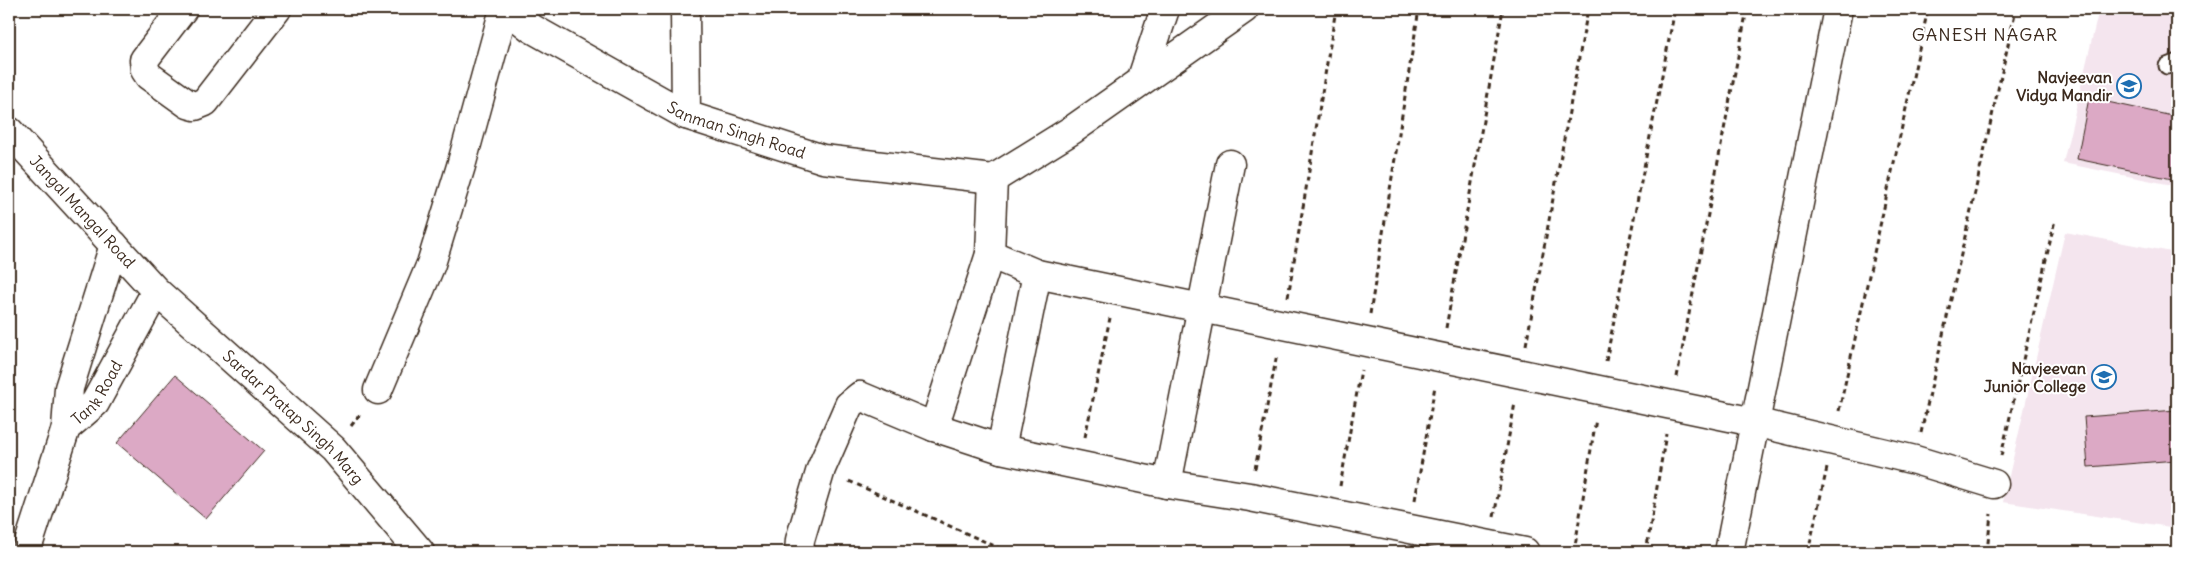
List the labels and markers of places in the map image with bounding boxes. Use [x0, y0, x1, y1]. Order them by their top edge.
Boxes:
place label: Navjeevan Vidya Mandir [2016, 67, 2112, 106]
school or university icon: Navjeevan Vidya Mandir [2116, 73, 2142, 99]
place label: Navjeevan Junior College [1984, 358, 2086, 397]
school or university icon: Navjeevan Junior College [2091, 364, 2117, 390]

